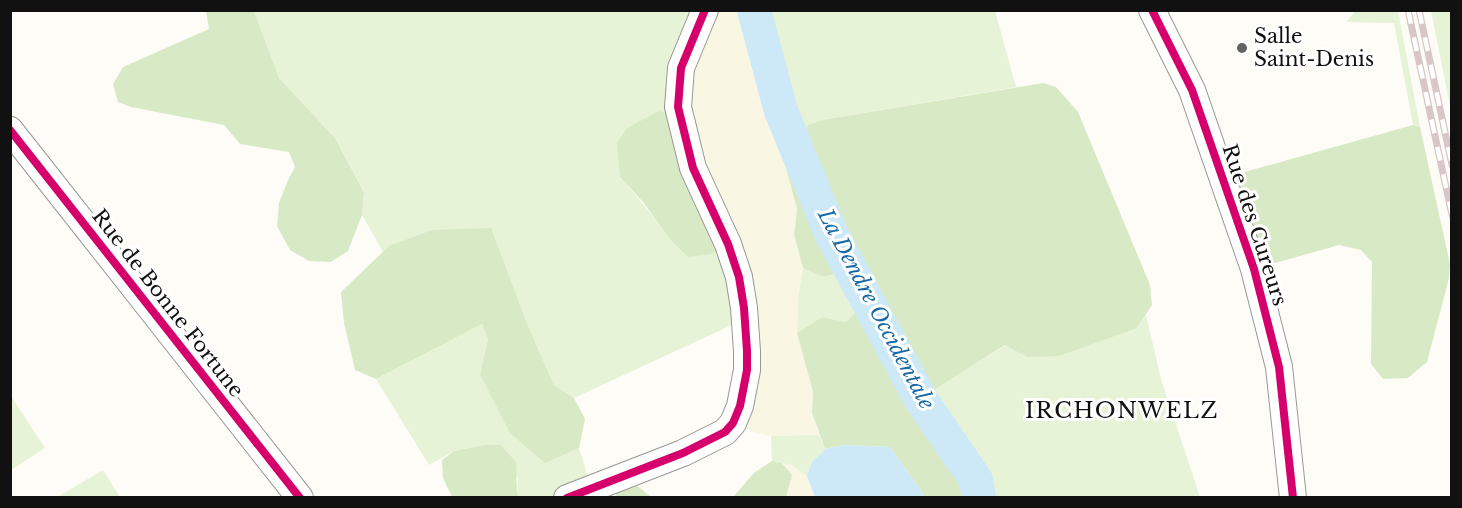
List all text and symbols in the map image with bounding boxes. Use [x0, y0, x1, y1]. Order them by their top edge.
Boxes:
place label: Salle Saint-Denis [1254, 24, 1374, 71]
marker: Salle Saint-Denis [1235, 41, 1249, 55]
street label: Rue des Cureurs [1218, 141, 1292, 309]
water label: La Dendre Occidentale [812, 203, 940, 414]
street label: Rue de Bonne Fortune [87, 204, 249, 402]
district label: IRCHONWELZ [1025, 397, 1219, 424]

